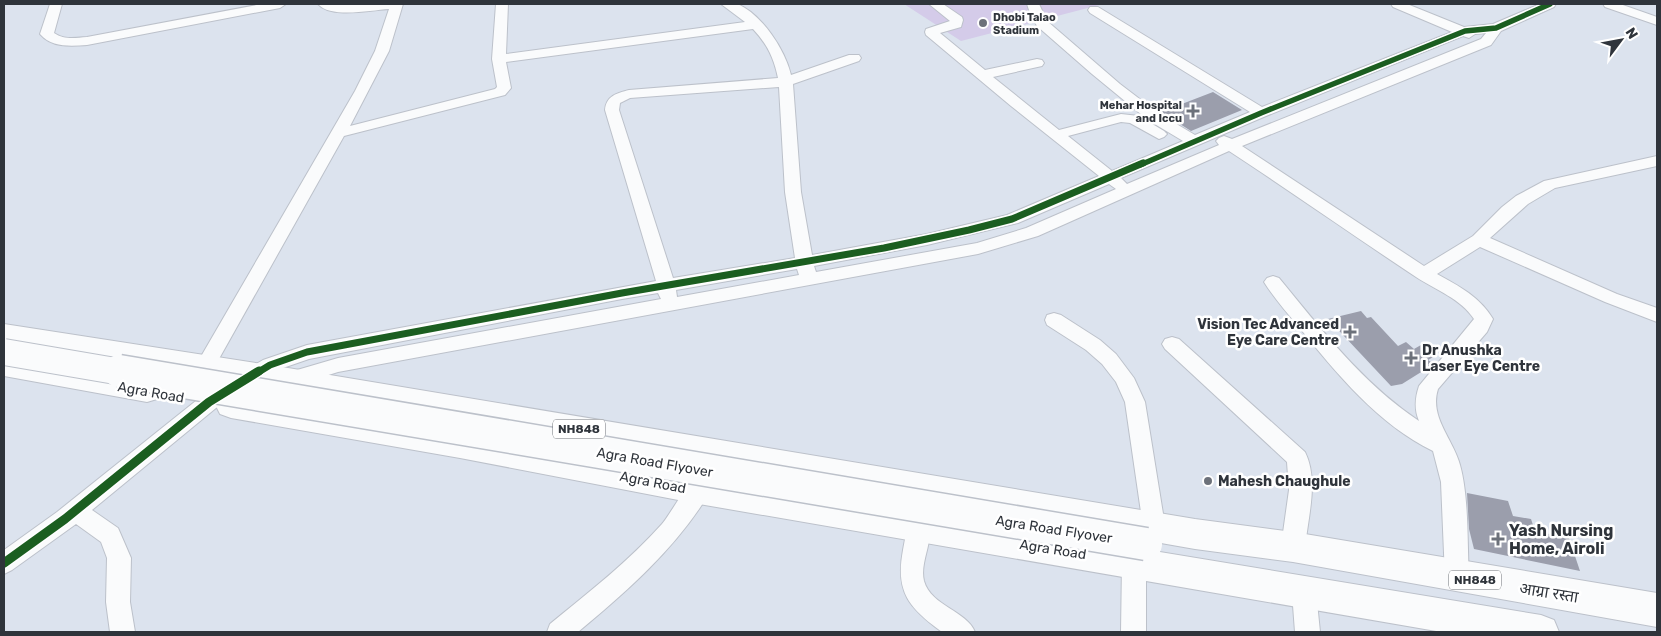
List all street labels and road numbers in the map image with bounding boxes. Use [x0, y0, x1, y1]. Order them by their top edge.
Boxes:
street label: Agra Road [116, 378, 185, 407]
road number: NH848 [553, 419, 605, 438]
street label: Agra Road Flyover [595, 443, 715, 481]
street label: Agra Road [618, 467, 688, 497]
street label: Agra Road Flyover [994, 512, 1114, 547]
street label: Agra Road [1018, 536, 1087, 563]
road number: NH848 [1449, 570, 1501, 590]
street label: आग्रा रस्ता [1518, 578, 1581, 607]

